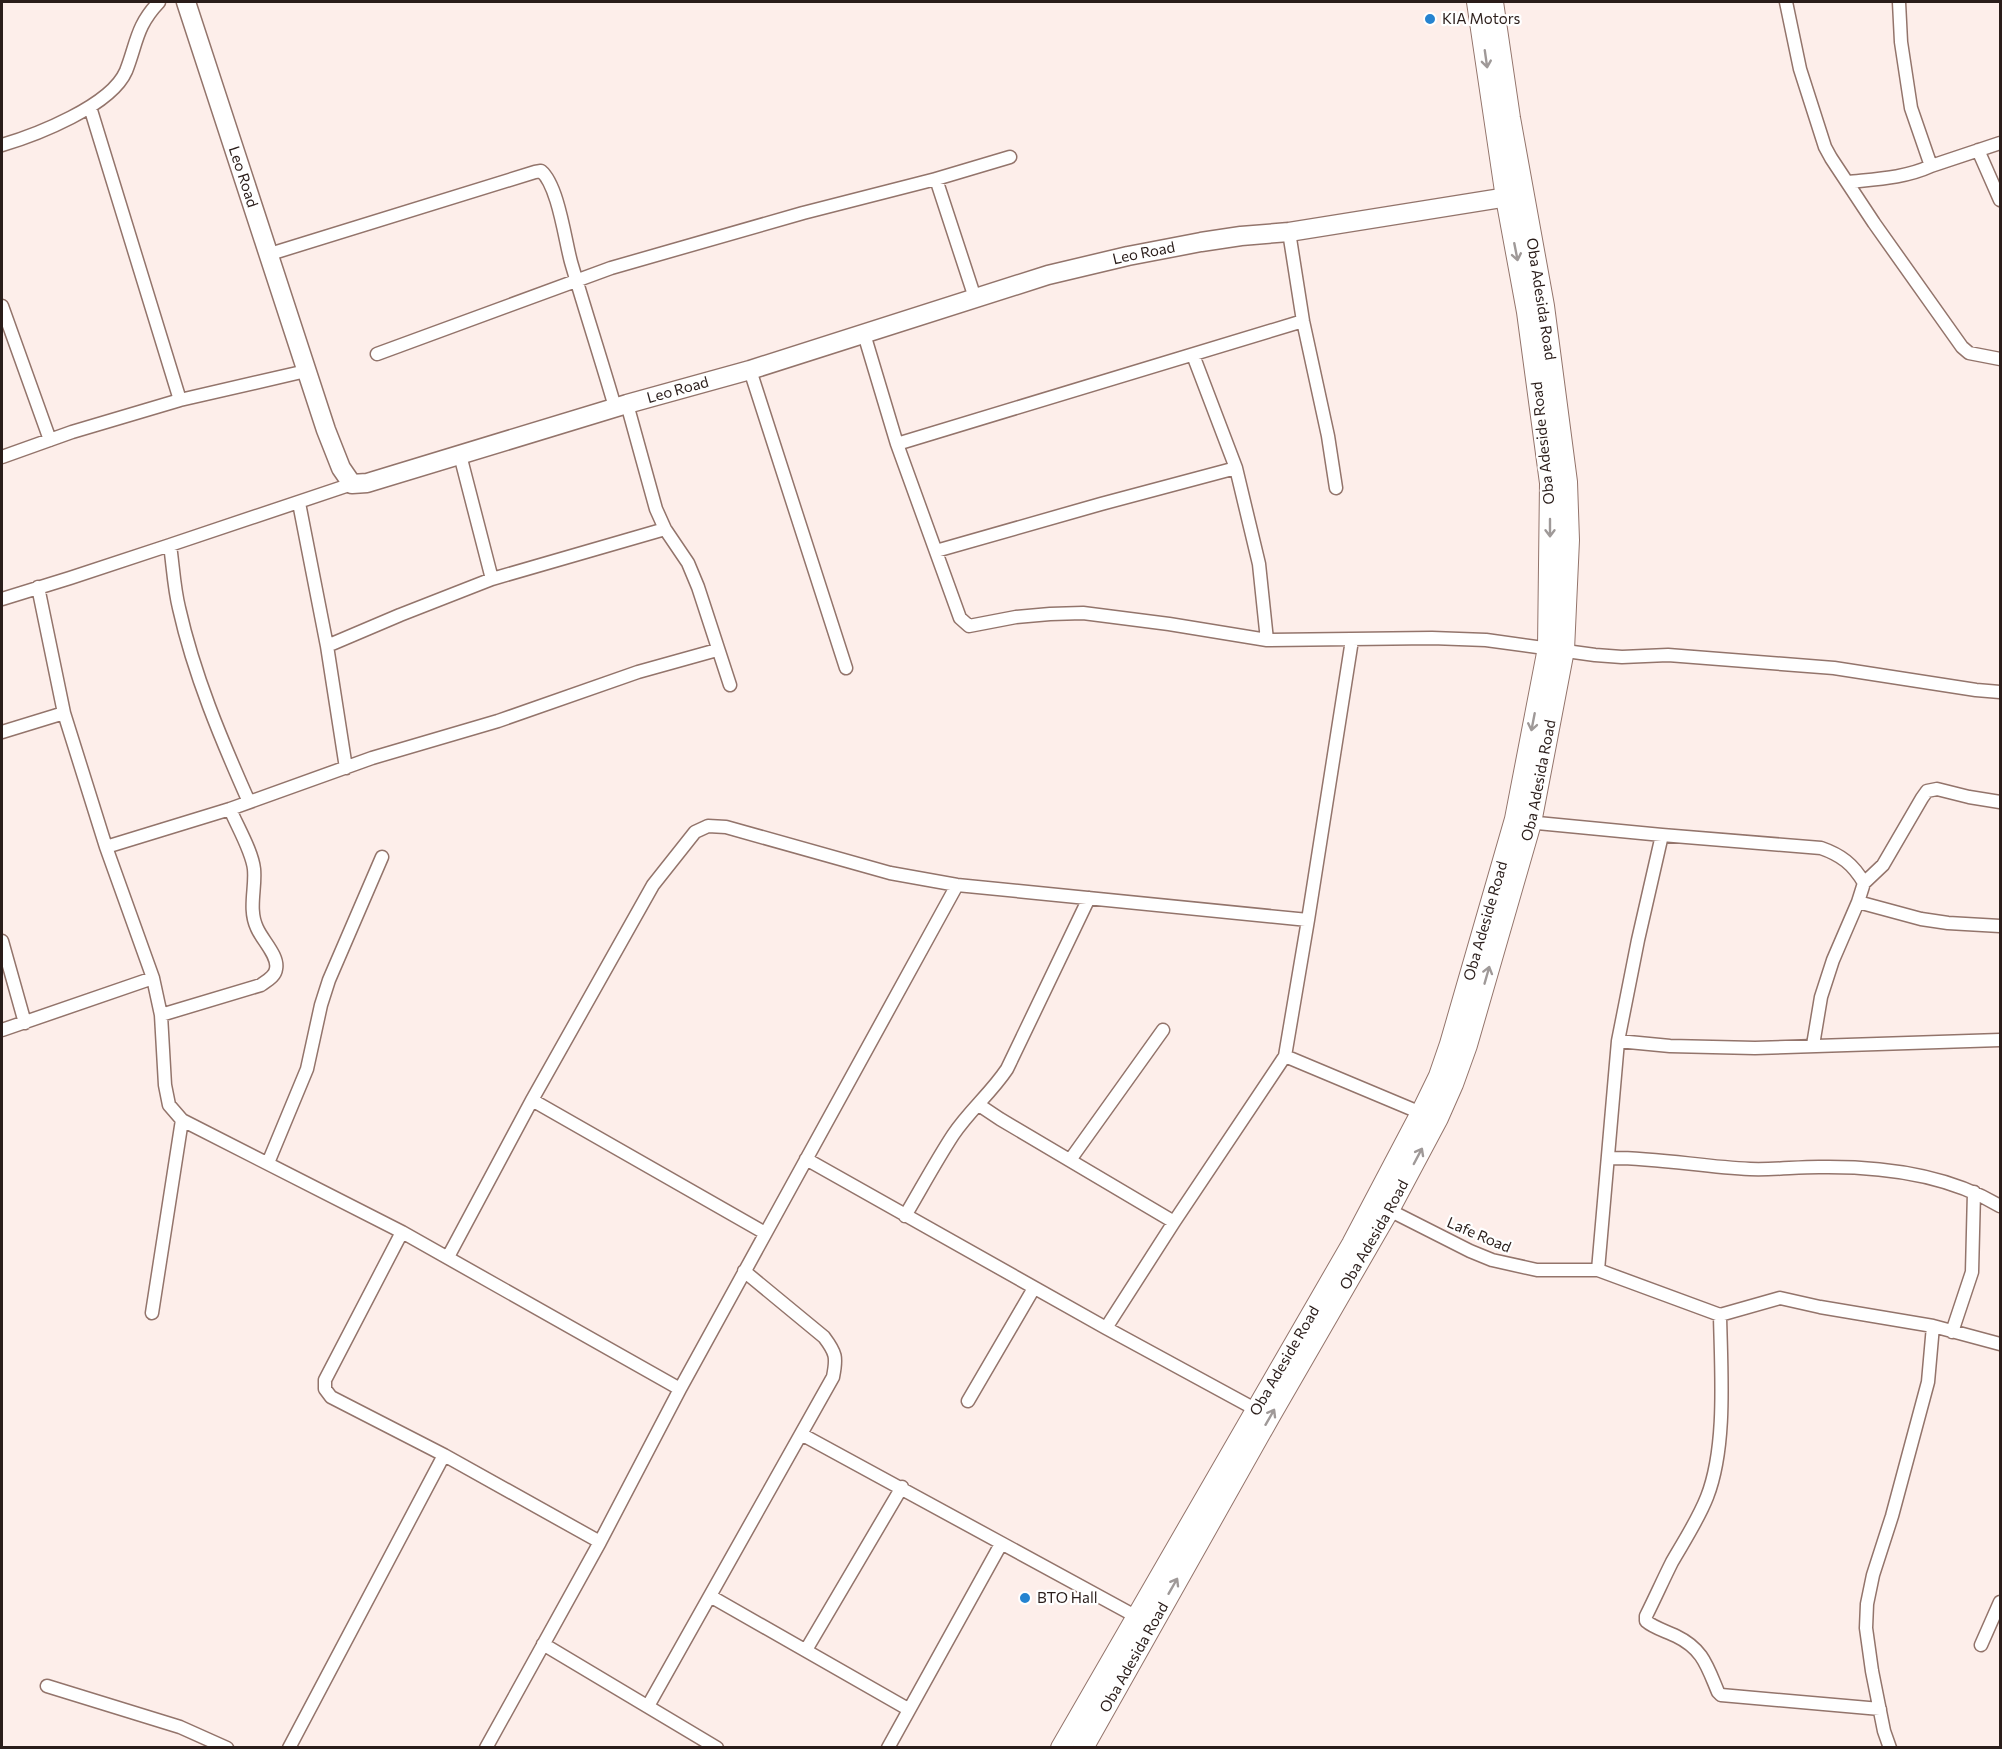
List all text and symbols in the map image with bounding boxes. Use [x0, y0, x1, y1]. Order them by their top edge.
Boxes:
place label: KIA Motors [1442, 9, 1520, 27]
marker: KIA Motors [1423, 12, 1437, 26]
one-way arrow [1480, 49, 1491, 69]
street label: Leo Road [226, 144, 263, 210]
street label: Oba Adesida Road [1523, 236, 1561, 361]
street label: Leo Road [1110, 237, 1176, 267]
one-way arrow [1511, 242, 1522, 261]
street label: Leo Road [645, 372, 710, 406]
street label: Oba Adeside Road [1527, 381, 1557, 506]
one-way arrow [1545, 518, 1556, 538]
one-way arrow [1527, 712, 1538, 731]
street label: Oba Adesida Road [1516, 718, 1559, 843]
street label: Oba Adeside Road [1459, 859, 1510, 983]
one-way arrow [1482, 966, 1493, 985]
one-way arrow [1412, 1148, 1424, 1165]
street label: Oba Adesida Road [1335, 1176, 1412, 1293]
street label: Lafe Road [1445, 1213, 1514, 1256]
street label: Oba Adeside Road [1245, 1302, 1322, 1418]
one-way arrow [1264, 1409, 1276, 1426]
one-way arrow [1168, 1578, 1179, 1596]
place label: BTO Hall [1037, 1588, 1098, 1606]
marker: BTO Hall [1018, 1591, 1032, 1605]
street label: Oba Adesida Road [1095, 1599, 1171, 1715]

